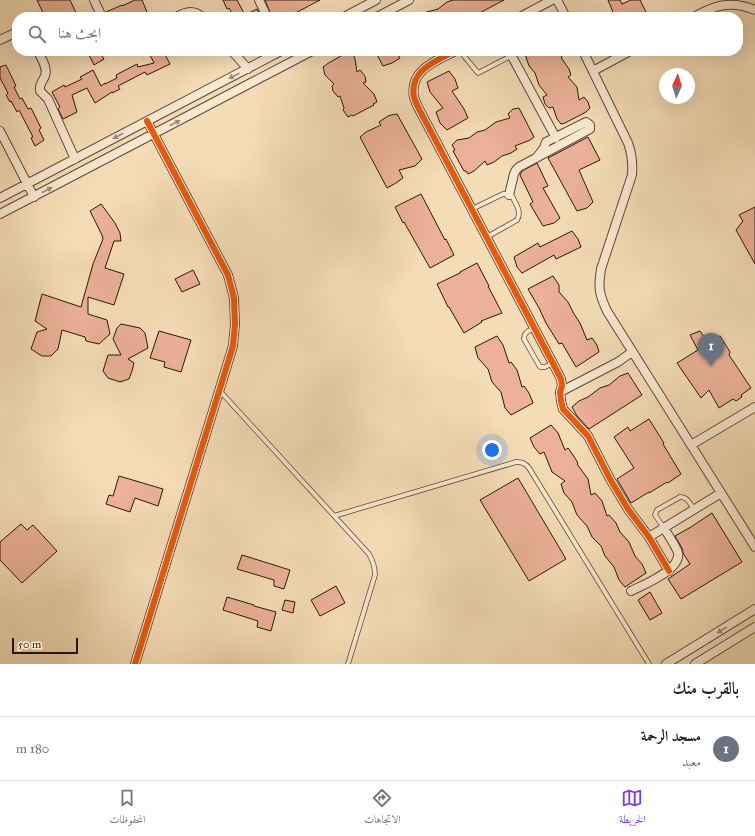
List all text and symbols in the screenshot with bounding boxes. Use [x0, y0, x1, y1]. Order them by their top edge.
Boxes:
search box [12, 12, 743, 56]
icon: search [26, 23, 48, 45]
text: ابحث هنا [58, 24, 101, 42]
north arrow [659, 68, 695, 104]
one-way arrow [228, 73, 240, 79]
one-way arrow [169, 120, 180, 126]
one-way arrow [113, 133, 124, 139]
one-way arrow [41, 187, 53, 193]
pin: 1 [698, 333, 724, 366]
your location [482, 440, 502, 460]
one-way arrow [716, 626, 728, 633]
scale bar [12, 636, 78, 655]
text: 50 m [18, 638, 41, 651]
text: بالقرب منك [673, 678, 739, 699]
text: مسجد الرحمة [641, 727, 701, 745]
text: 180 m [16, 741, 49, 757]
text: 1 [723, 741, 729, 757]
text: معبد [682, 754, 701, 770]
tab: المحفوظات [109, 787, 145, 830]
tab: الاتجاهات [364, 787, 401, 830]
tab: الخريطة [619, 787, 646, 830]

